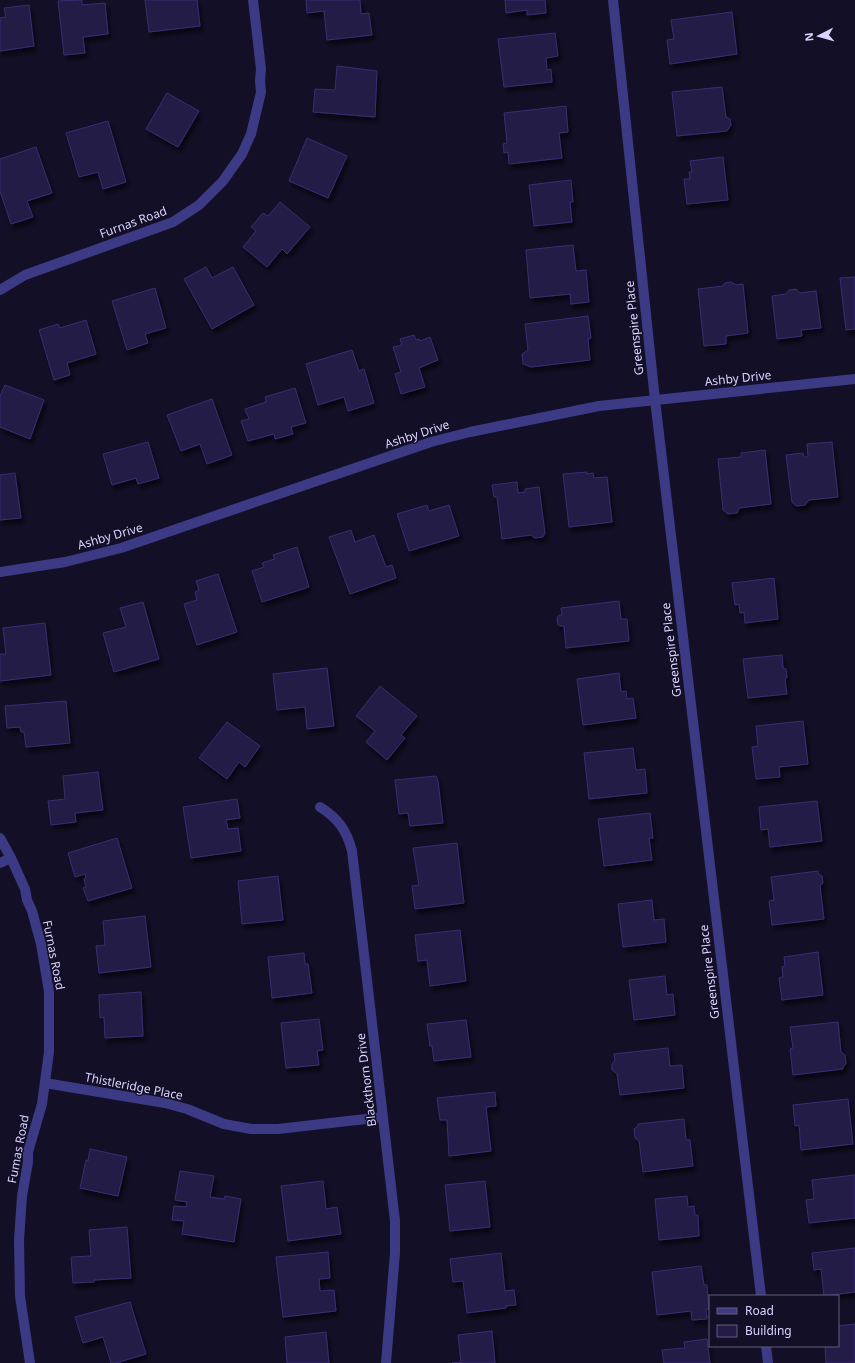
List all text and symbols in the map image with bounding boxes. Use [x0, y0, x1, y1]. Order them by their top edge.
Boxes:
north arrow [799, 16, 839, 56]
text: N [801, 32, 816, 42]
street label: Furnas Road [97, 202, 169, 242]
street label: Greenspire Place [621, 280, 647, 376]
street label: Ashby Drive [704, 366, 772, 390]
street label: Ashby Drive [383, 416, 452, 452]
street label: Ashby Drive [76, 519, 145, 553]
street label: Greenspire Place [657, 602, 685, 698]
street label: Furnas Road [39, 919, 69, 991]
street label: Greenspire Place [695, 924, 723, 1020]
street label: Blackthorn Drive [352, 1032, 380, 1128]
street label: Thistleridge Place [84, 1068, 185, 1104]
street label: Fumas Road [3, 1113, 33, 1185]
legend [709, 1295, 839, 1347]
text: Road [745, 1302, 774, 1319]
text: Building [745, 1322, 792, 1339]

